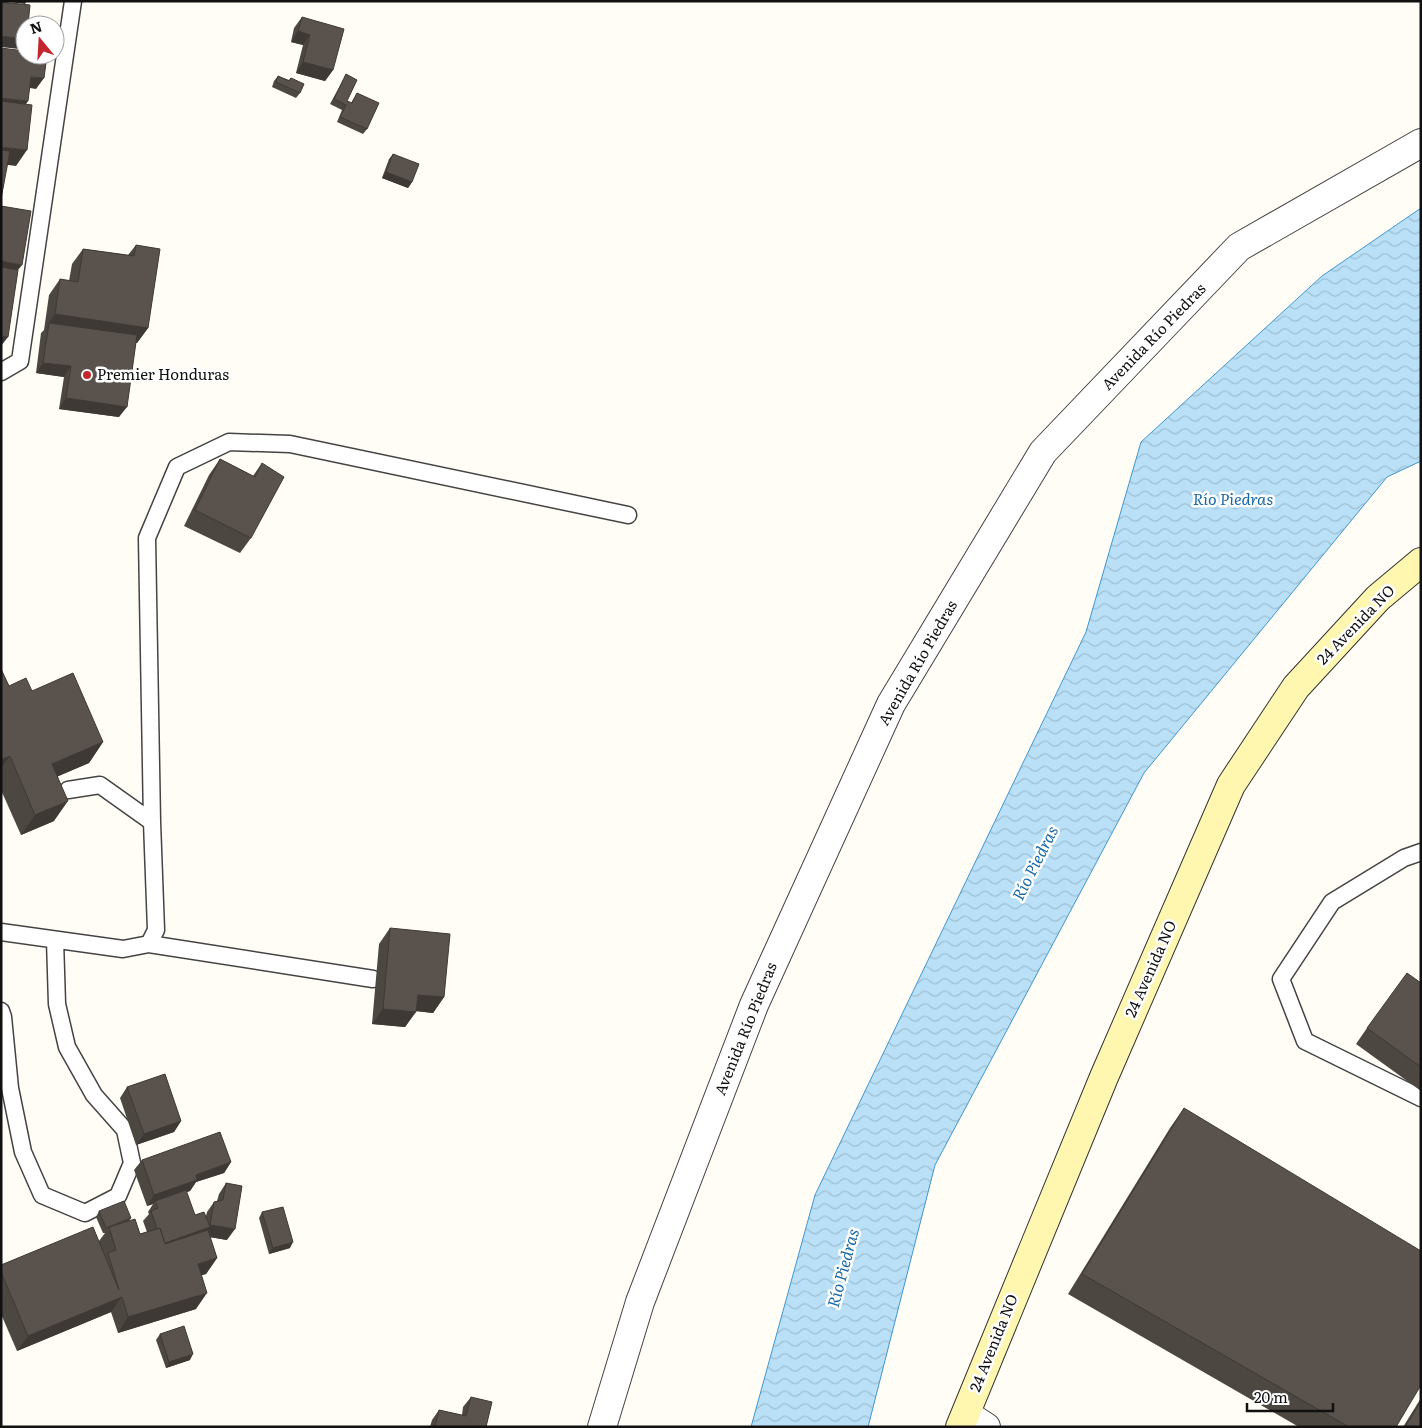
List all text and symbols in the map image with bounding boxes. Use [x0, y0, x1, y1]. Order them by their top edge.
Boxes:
north arrow [15, 15, 65, 65]
text: N [27, 15, 45, 38]
street label: Avenida Río Piedras [1096, 277, 1210, 395]
place label: Premier Honduras [97, 362, 229, 385]
marker: Premier Honduras [81, 369, 93, 381]
water label: Río Piedras [1193, 486, 1273, 510]
street label: 24 Avenida NO [1311, 579, 1399, 669]
street label: Avenida Río Piedras [871, 595, 962, 729]
water label: Río Piedras [1005, 821, 1063, 904]
street label: 24 Avenida NO [1118, 916, 1181, 1020]
street label: Avenida Río Piedras [707, 958, 782, 1098]
water label: Río Piedras [820, 1226, 864, 1310]
street label: 24 Avenida NO [963, 1290, 1023, 1395]
scale bar [1247, 1380, 1333, 1412]
text: 20 m [1254, 1385, 1288, 1408]

